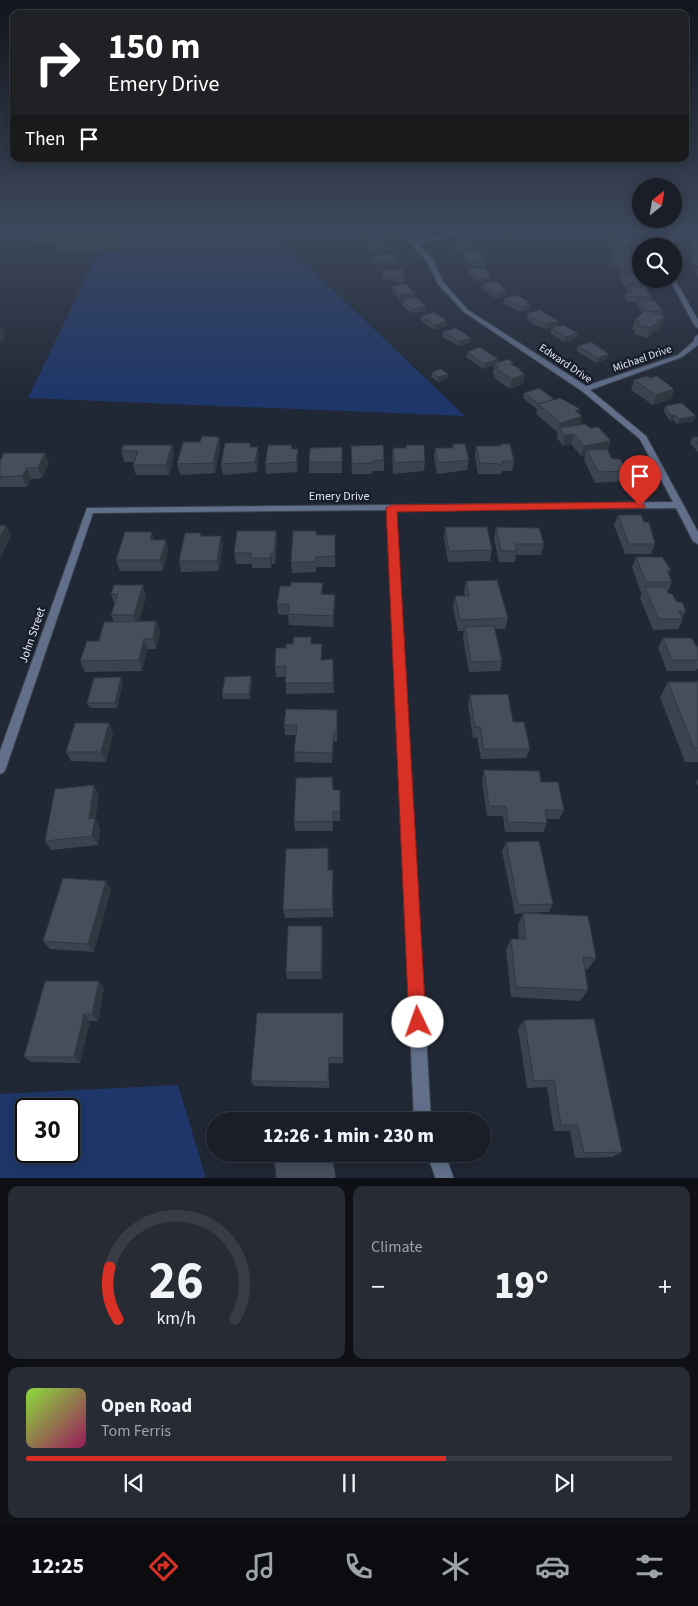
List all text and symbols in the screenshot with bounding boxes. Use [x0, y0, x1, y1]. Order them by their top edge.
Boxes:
text: 150 m [108, 22, 200, 72]
icon: right [25, 30, 90, 95]
text: Emery Drive [108, 68, 219, 100]
icon: arrive [75, 125, 103, 153]
text: Then [25, 126, 65, 153]
north arrow [632, 178, 682, 228]
map controls [632, 178, 682, 288]
button: search [632, 238, 682, 288]
street label: Edward Drive [536, 340, 596, 387]
street label: Michael Drive [611, 341, 674, 376]
pin [619, 455, 661, 506]
icon: arrive [626, 462, 654, 490]
street label: Emery Drive [309, 488, 369, 505]
street label: John Street [15, 605, 50, 665]
position arrow [391, 995, 443, 1047]
speed limit sign: 30 [15, 1098, 80, 1163]
text: 12:26 · 1 min · 230 m [263, 1123, 434, 1150]
text: Climate [371, 1236, 422, 1258]
text: 26 [149, 1245, 204, 1319]
text: 19° [494, 1259, 549, 1313]
text: − [371, 1267, 385, 1307]
text: + [658, 1267, 672, 1307]
text: km/h [157, 1306, 196, 1331]
text: Open Road [101, 1393, 192, 1420]
text: Tom Ferris [101, 1420, 171, 1442]
icon: previous [120, 1469, 148, 1497]
icon: pause [335, 1469, 363, 1497]
icon: next [550, 1469, 578, 1497]
icon: directions [146, 1549, 181, 1584]
icon: music [243, 1549, 278, 1584]
icon: phone [341, 1549, 376, 1584]
icon: climate [438, 1549, 473, 1584]
icon: car [535, 1549, 570, 1584]
icon: filters [632, 1549, 667, 1584]
text: 12:25 [31, 1550, 84, 1582]

